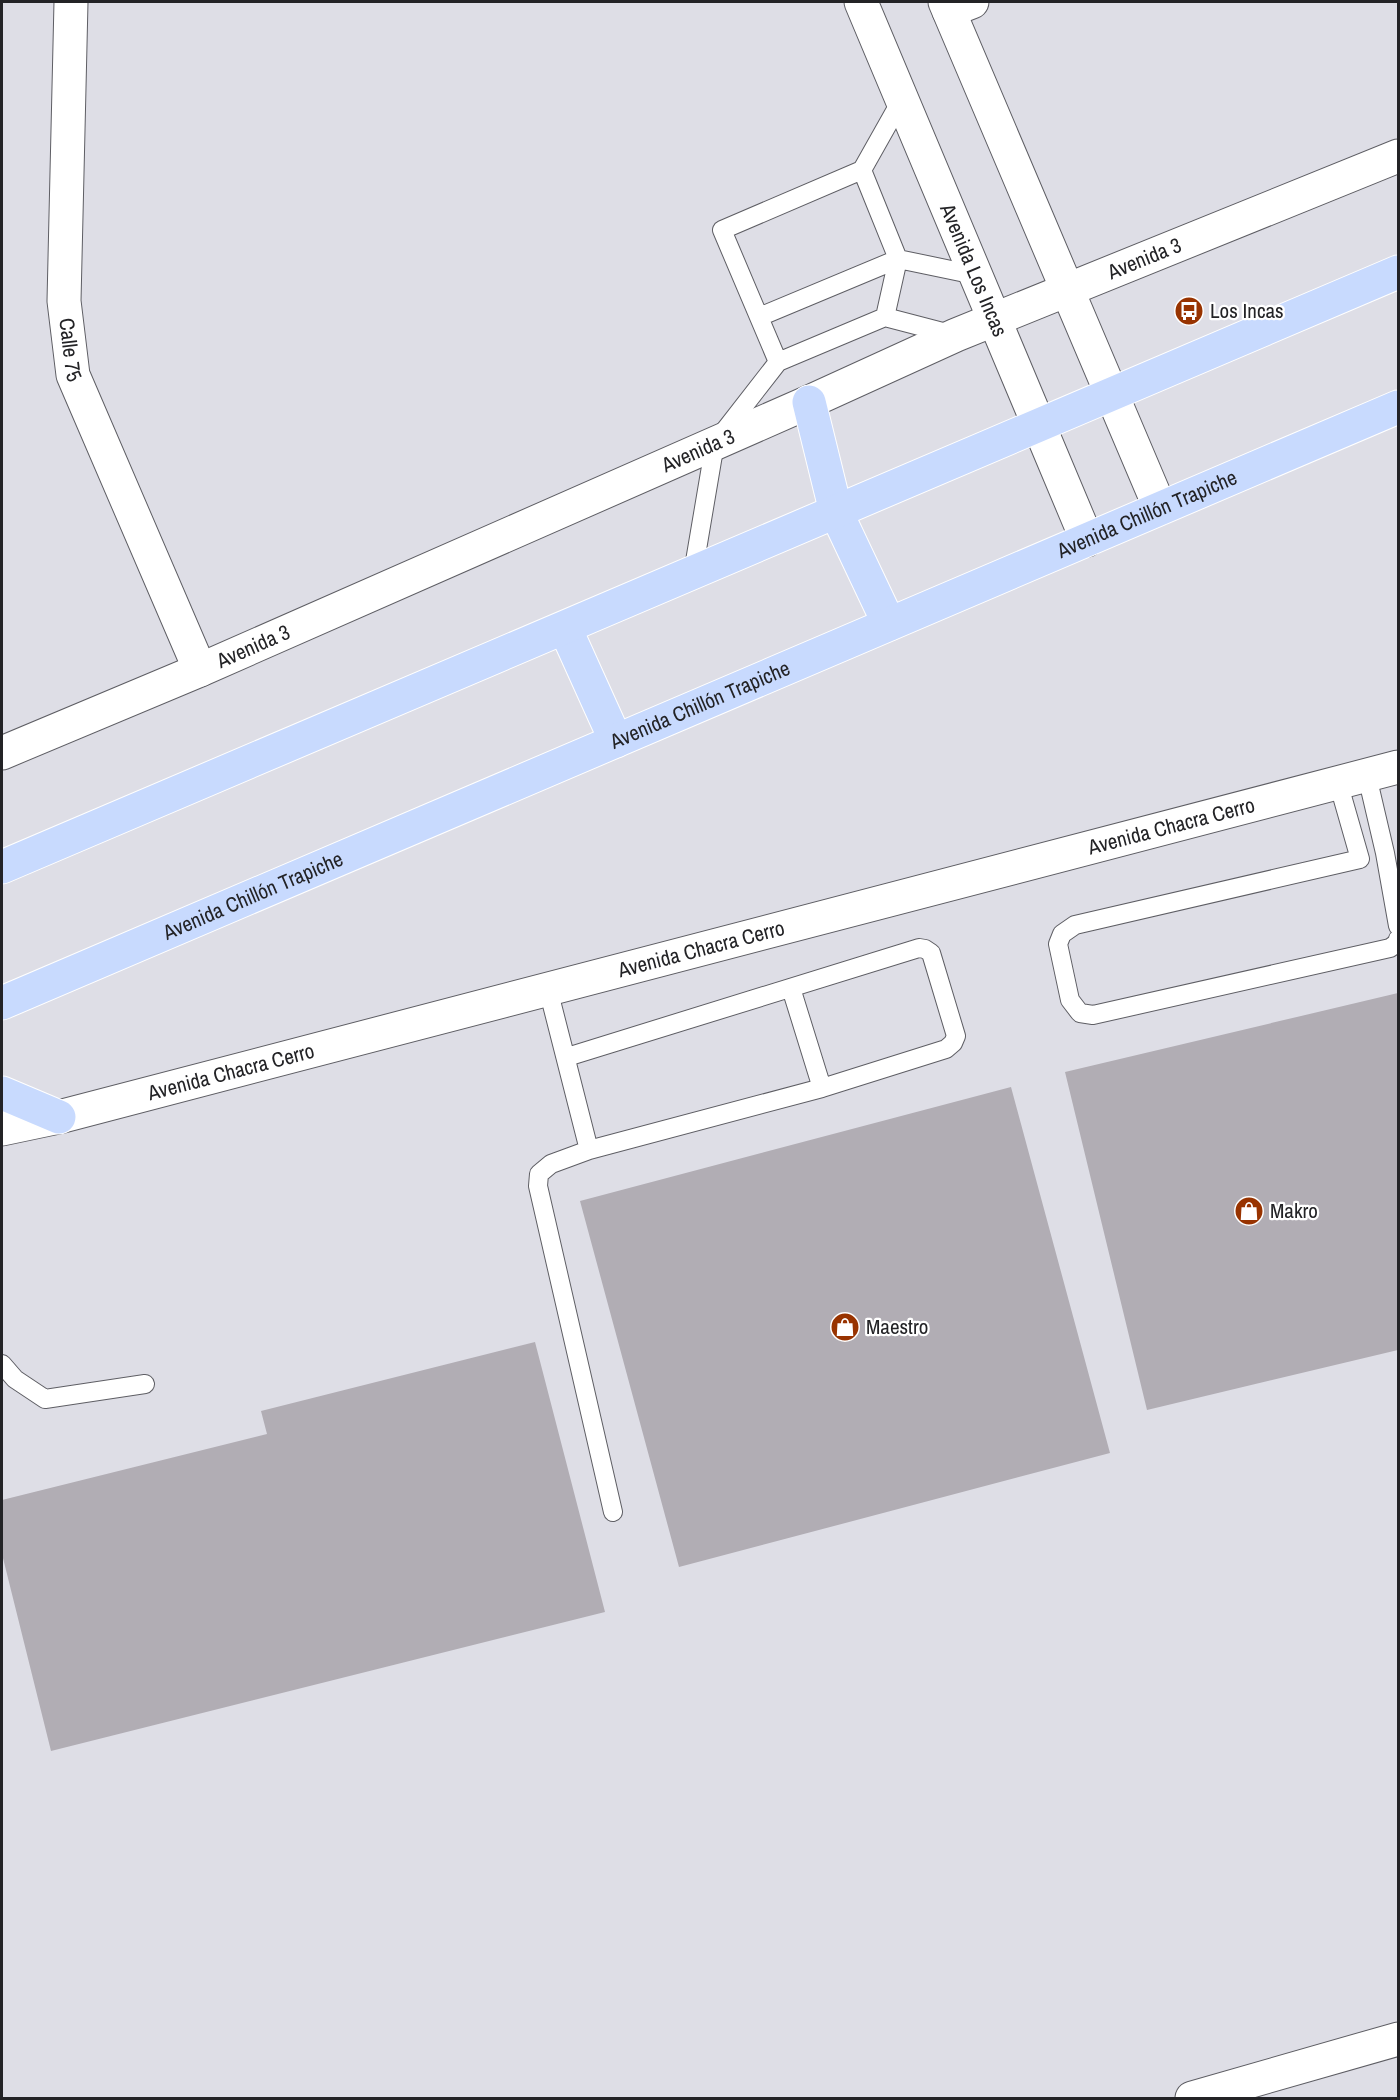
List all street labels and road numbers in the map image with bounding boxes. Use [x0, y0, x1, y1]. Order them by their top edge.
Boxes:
street label: Avenida Los Incas [933, 198, 1015, 341]
street label: Avenida 3 [1102, 230, 1186, 287]
street label: Calle 75 [52, 316, 89, 386]
street label: Avenida 3 [656, 421, 739, 480]
street label: Avenida Chillón Trapiche [1051, 462, 1241, 565]
street label: Avenida 3 [211, 617, 294, 675]
street label: Avenida Chillón Trapiche [604, 653, 794, 756]
street label: Avenida Chacra Cerro [1084, 790, 1258, 862]
street label: Avenida Chillón Trapiche [157, 844, 347, 947]
street label: Avenida Chacra Cerro [614, 913, 787, 985]
street label: Avenida Chacra Cerro [143, 1036, 317, 1107]

